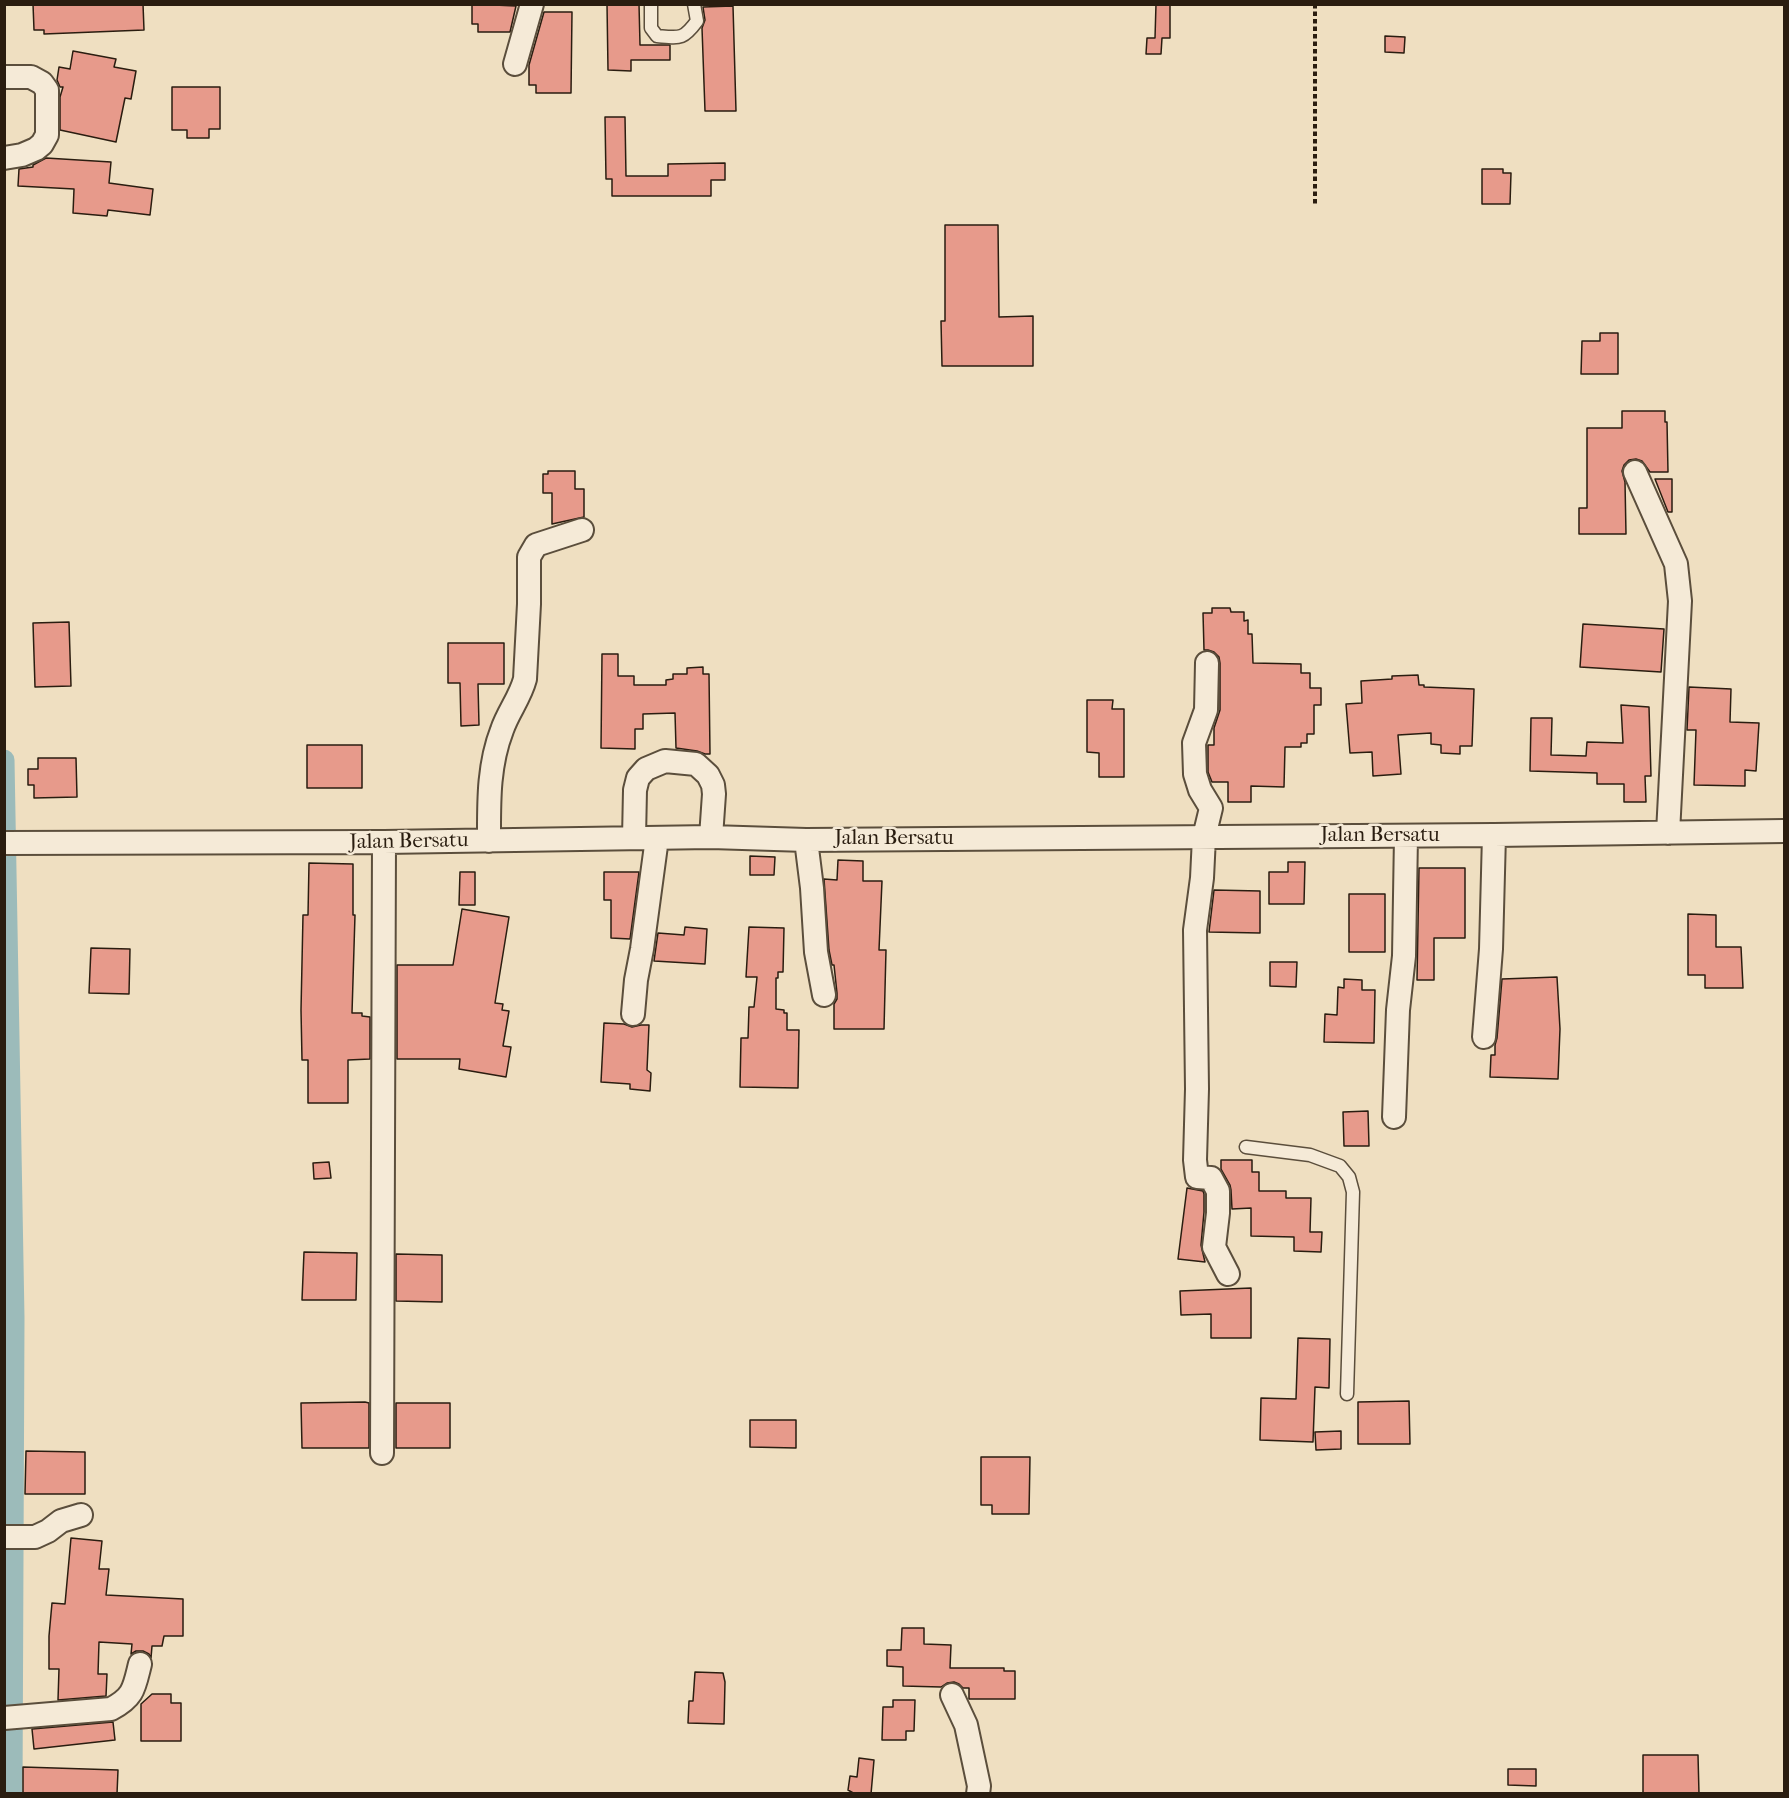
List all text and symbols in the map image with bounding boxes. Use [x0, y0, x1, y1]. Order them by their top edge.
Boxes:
street label: Jalan Bersatu [1320, 823, 1440, 849]
street label: Jalan Bersatu [834, 826, 954, 852]
street label: Jalan Bersatu [349, 828, 469, 856]

